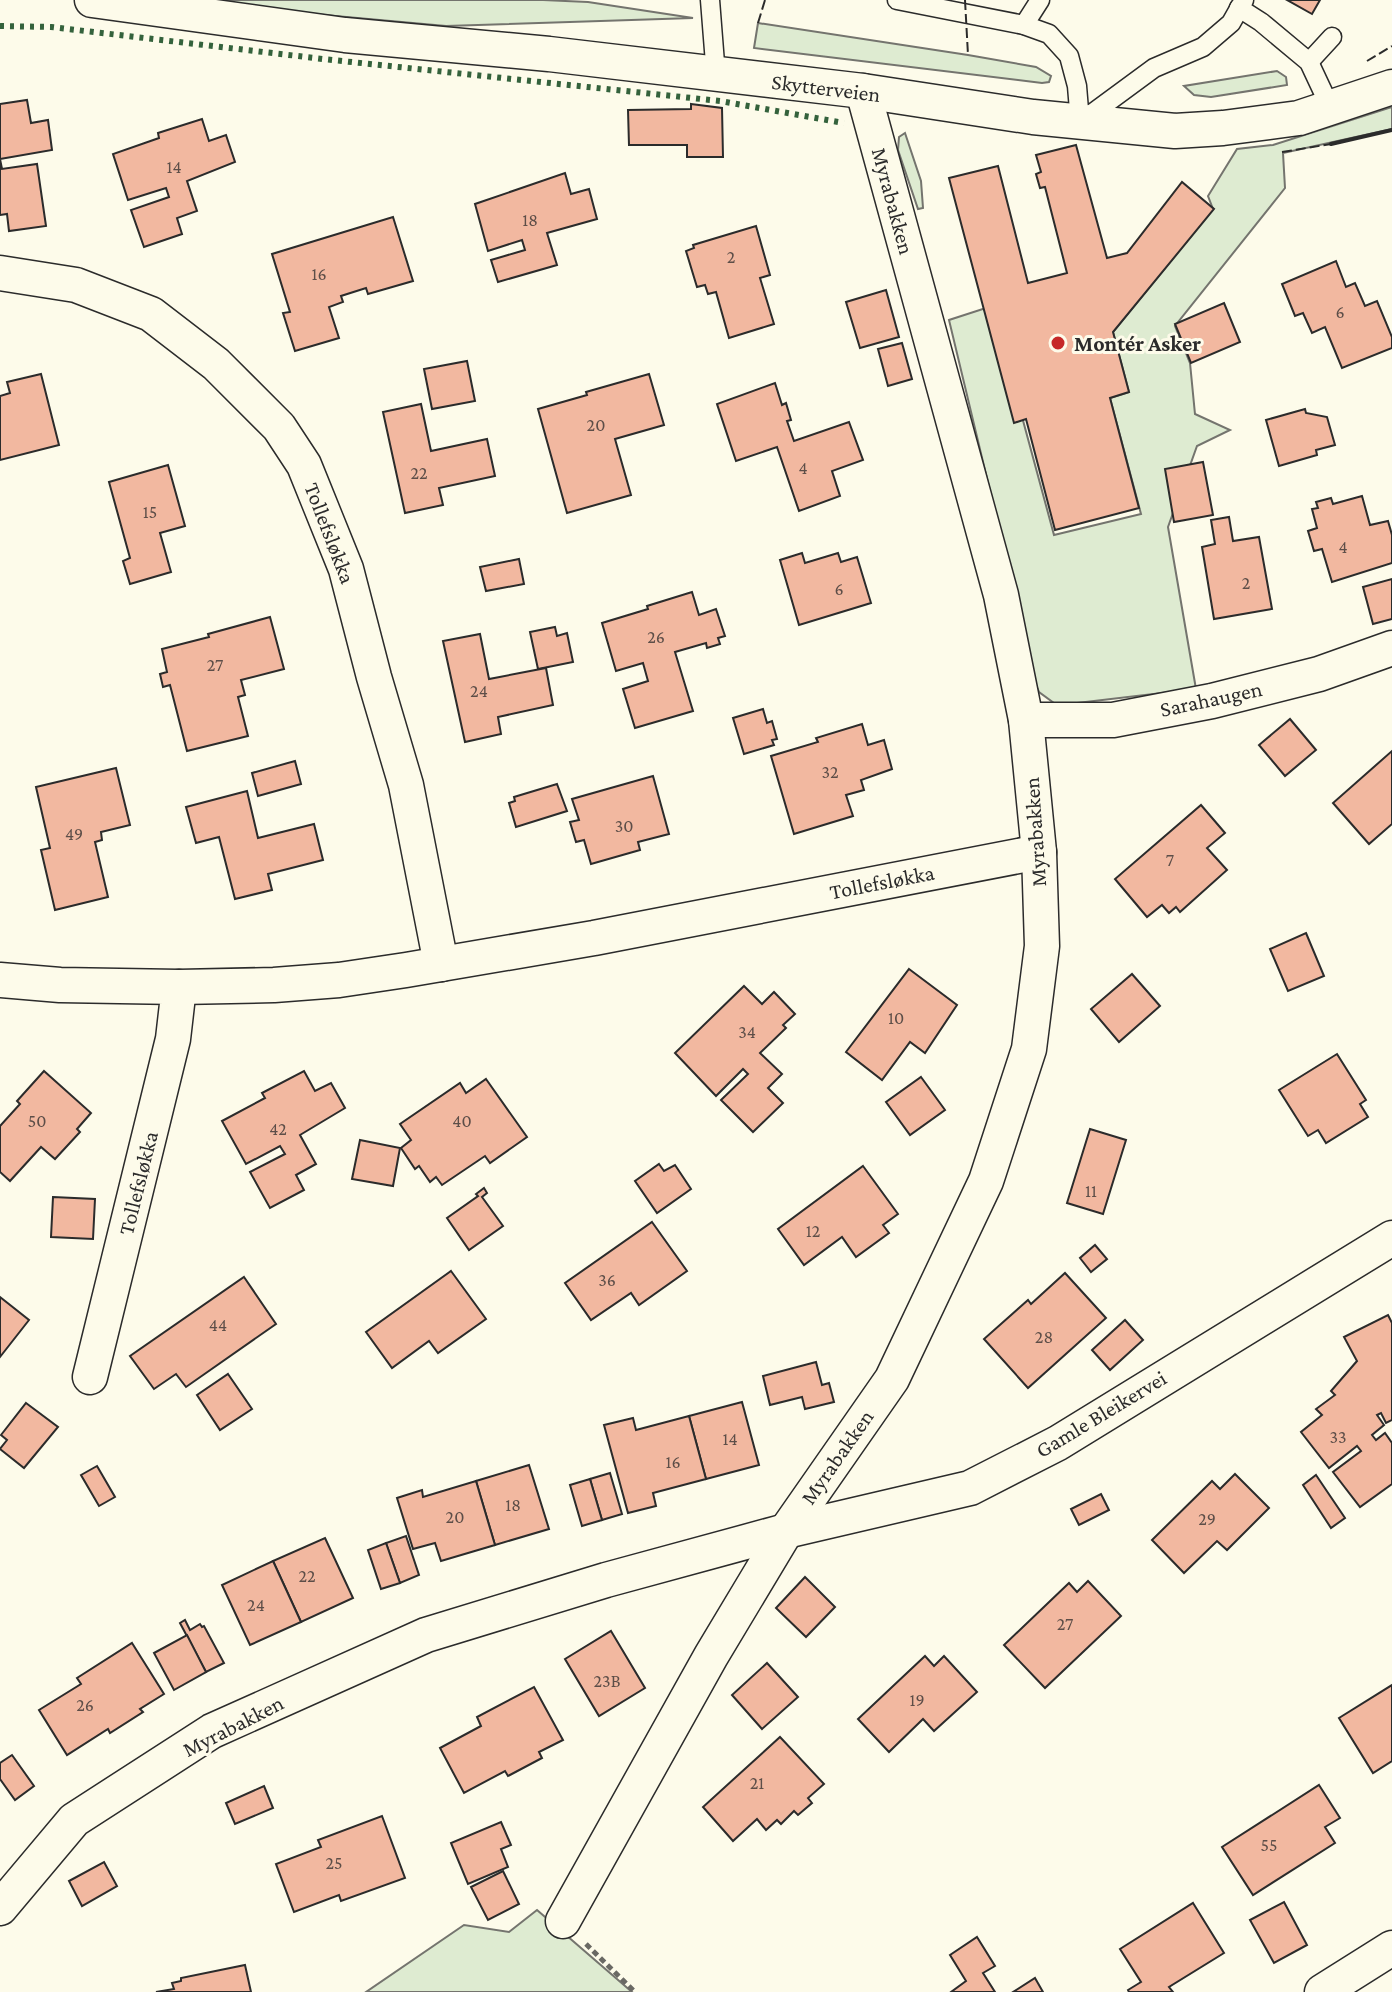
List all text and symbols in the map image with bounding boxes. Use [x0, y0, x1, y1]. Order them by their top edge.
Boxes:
street label: Skytterveien [770, 69, 882, 107]
street label: Myrabakken [867, 145, 919, 257]
house number: 14 [166, 157, 182, 177]
house number: 18 [522, 210, 538, 230]
house number: 2 [727, 247, 735, 267]
house number: 16 [311, 264, 327, 284]
house number: 6 [1335, 302, 1345, 322]
place label: Montér Asker [1074, 331, 1201, 356]
marker: Montér Asker [1049, 334, 1067, 352]
house number: 20 [587, 415, 605, 435]
house number: 4 [798, 458, 808, 478]
house number: 22 [410, 463, 428, 483]
street label: Tollefsløkka [299, 479, 361, 587]
house number: 15 [143, 502, 157, 522]
house number: 4 [1338, 537, 1348, 557]
house number: 2 [1242, 573, 1250, 593]
house number: 6 [834, 579, 844, 599]
house number: 26 [647, 627, 665, 647]
house number: 27 [207, 655, 223, 675]
street label: Sarahaugen [1158, 676, 1265, 722]
house number: 24 [470, 681, 488, 701]
house number: 32 [821, 762, 839, 782]
street label: Myrabakken [1019, 776, 1051, 888]
house number: 30 [615, 816, 633, 836]
house number: 49 [65, 824, 83, 844]
house number: 7 [1166, 850, 1174, 870]
street label: Tollefsløkka [828, 860, 936, 904]
house number: 10 [888, 1008, 904, 1028]
house number: 34 [738, 1022, 756, 1042]
house number: 50 [28, 1111, 46, 1131]
house number: 40 [452, 1111, 472, 1131]
house number: 42 [269, 1119, 287, 1139]
street label: Tollefsløkka [113, 1129, 163, 1237]
house number: 11 [1085, 1181, 1097, 1201]
house number: 12 [806, 1221, 820, 1241]
house number: 36 [598, 1270, 616, 1290]
house number: 44 [209, 1315, 227, 1335]
house number: 28 [1035, 1327, 1053, 1347]
street label: Gamle Bleikervei [1031, 1365, 1171, 1463]
street label: Myrabakken [795, 1405, 879, 1509]
house number: 33 [1330, 1427, 1347, 1447]
house number: 14 [722, 1429, 738, 1449]
house number: 16 [665, 1452, 681, 1472]
house number: 18 [505, 1495, 521, 1515]
house number: 20 [446, 1507, 464, 1527]
house number: 29 [1198, 1509, 1216, 1529]
house number: 22 [298, 1566, 316, 1586]
house number: 24 [247, 1595, 265, 1615]
house number: 27 [1057, 1614, 1073, 1634]
house number: 23B [594, 1671, 621, 1691]
street label: Myrabakken [178, 1690, 288, 1762]
house number: 19 [909, 1690, 925, 1710]
house number: 26 [76, 1695, 94, 1715]
house number: 21 [750, 1773, 764, 1793]
house number: 55 [1261, 1835, 1277, 1855]
house number: 25 [325, 1853, 343, 1873]

